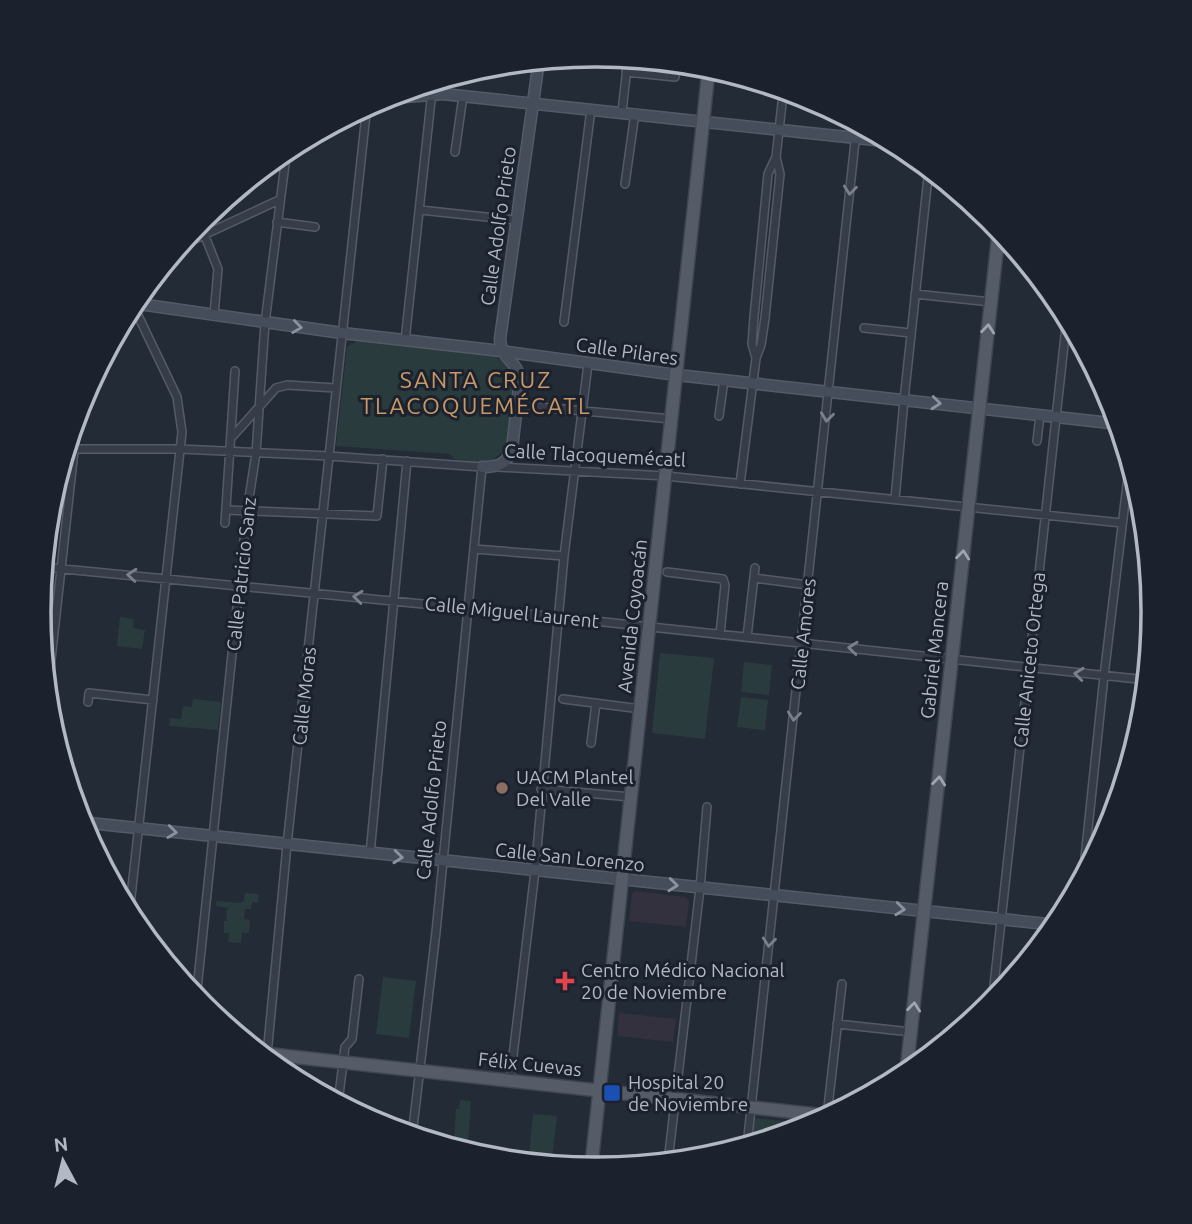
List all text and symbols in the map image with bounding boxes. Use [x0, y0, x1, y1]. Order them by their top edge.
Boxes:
street label: Calle Adolfo Prieto [476, 145, 520, 307]
one-way arrow [843, 185, 858, 196]
one-way arrow [291, 319, 302, 334]
one-way arrow [981, 323, 996, 335]
street label: Calle Pilares [575, 333, 679, 369]
district label: SANTA CRUZ TLACOQUEMÉCATL [360, 367, 592, 418]
one-way arrow [930, 396, 942, 411]
one-way arrow [819, 411, 834, 423]
street label: Calle Tlacoquemécatl [504, 439, 686, 471]
street label: Calle Patricio Sanz [222, 496, 260, 652]
street label: Avenida Coyoacán [613, 538, 651, 694]
one-way arrow [956, 549, 971, 561]
one-way arrow [126, 568, 137, 583]
street label: Calle Aniceto Ortega [1009, 571, 1049, 749]
street label: Calle Amores [786, 577, 820, 691]
street label: Gabriel Mancera [916, 580, 952, 720]
one-way arrow [353, 589, 364, 604]
street label: Calle Miguel Laurent [424, 592, 601, 632]
one-way arrow [847, 641, 858, 656]
street label: Calle Moras [288, 646, 320, 746]
one-way arrow [1073, 666, 1085, 681]
one-way arrow [787, 711, 802, 722]
street label: Calle Adolfo Prieto [412, 719, 450, 881]
place label: UACM Plantel Del Valle [516, 766, 634, 810]
one-way arrow [931, 775, 946, 786]
marker: UACM Plantel Del Valle [494, 780, 510, 796]
one-way arrow [166, 825, 178, 840]
street label: Calle San Lorenzo [494, 838, 646, 876]
one-way arrow [393, 849, 404, 864]
one-way arrow [668, 877, 679, 892]
one-way arrow [894, 901, 905, 916]
one-way arrow [762, 936, 777, 948]
place label: Centro Médico Nacional 20 de Noviembre [581, 959, 785, 1003]
marker: Centro Médico Nacional 20 de Noviembre [555, 971, 575, 991]
one-way arrow [906, 1001, 921, 1012]
street label: Félix Cuevas [477, 1048, 583, 1080]
place label: Hospital 20 de Noviembre [628, 1071, 748, 1115]
marker: Hospital 20 de Noviembre [602, 1083, 622, 1103]
north arrow [28, 1126, 98, 1196]
text: N [53, 1132, 69, 1156]

